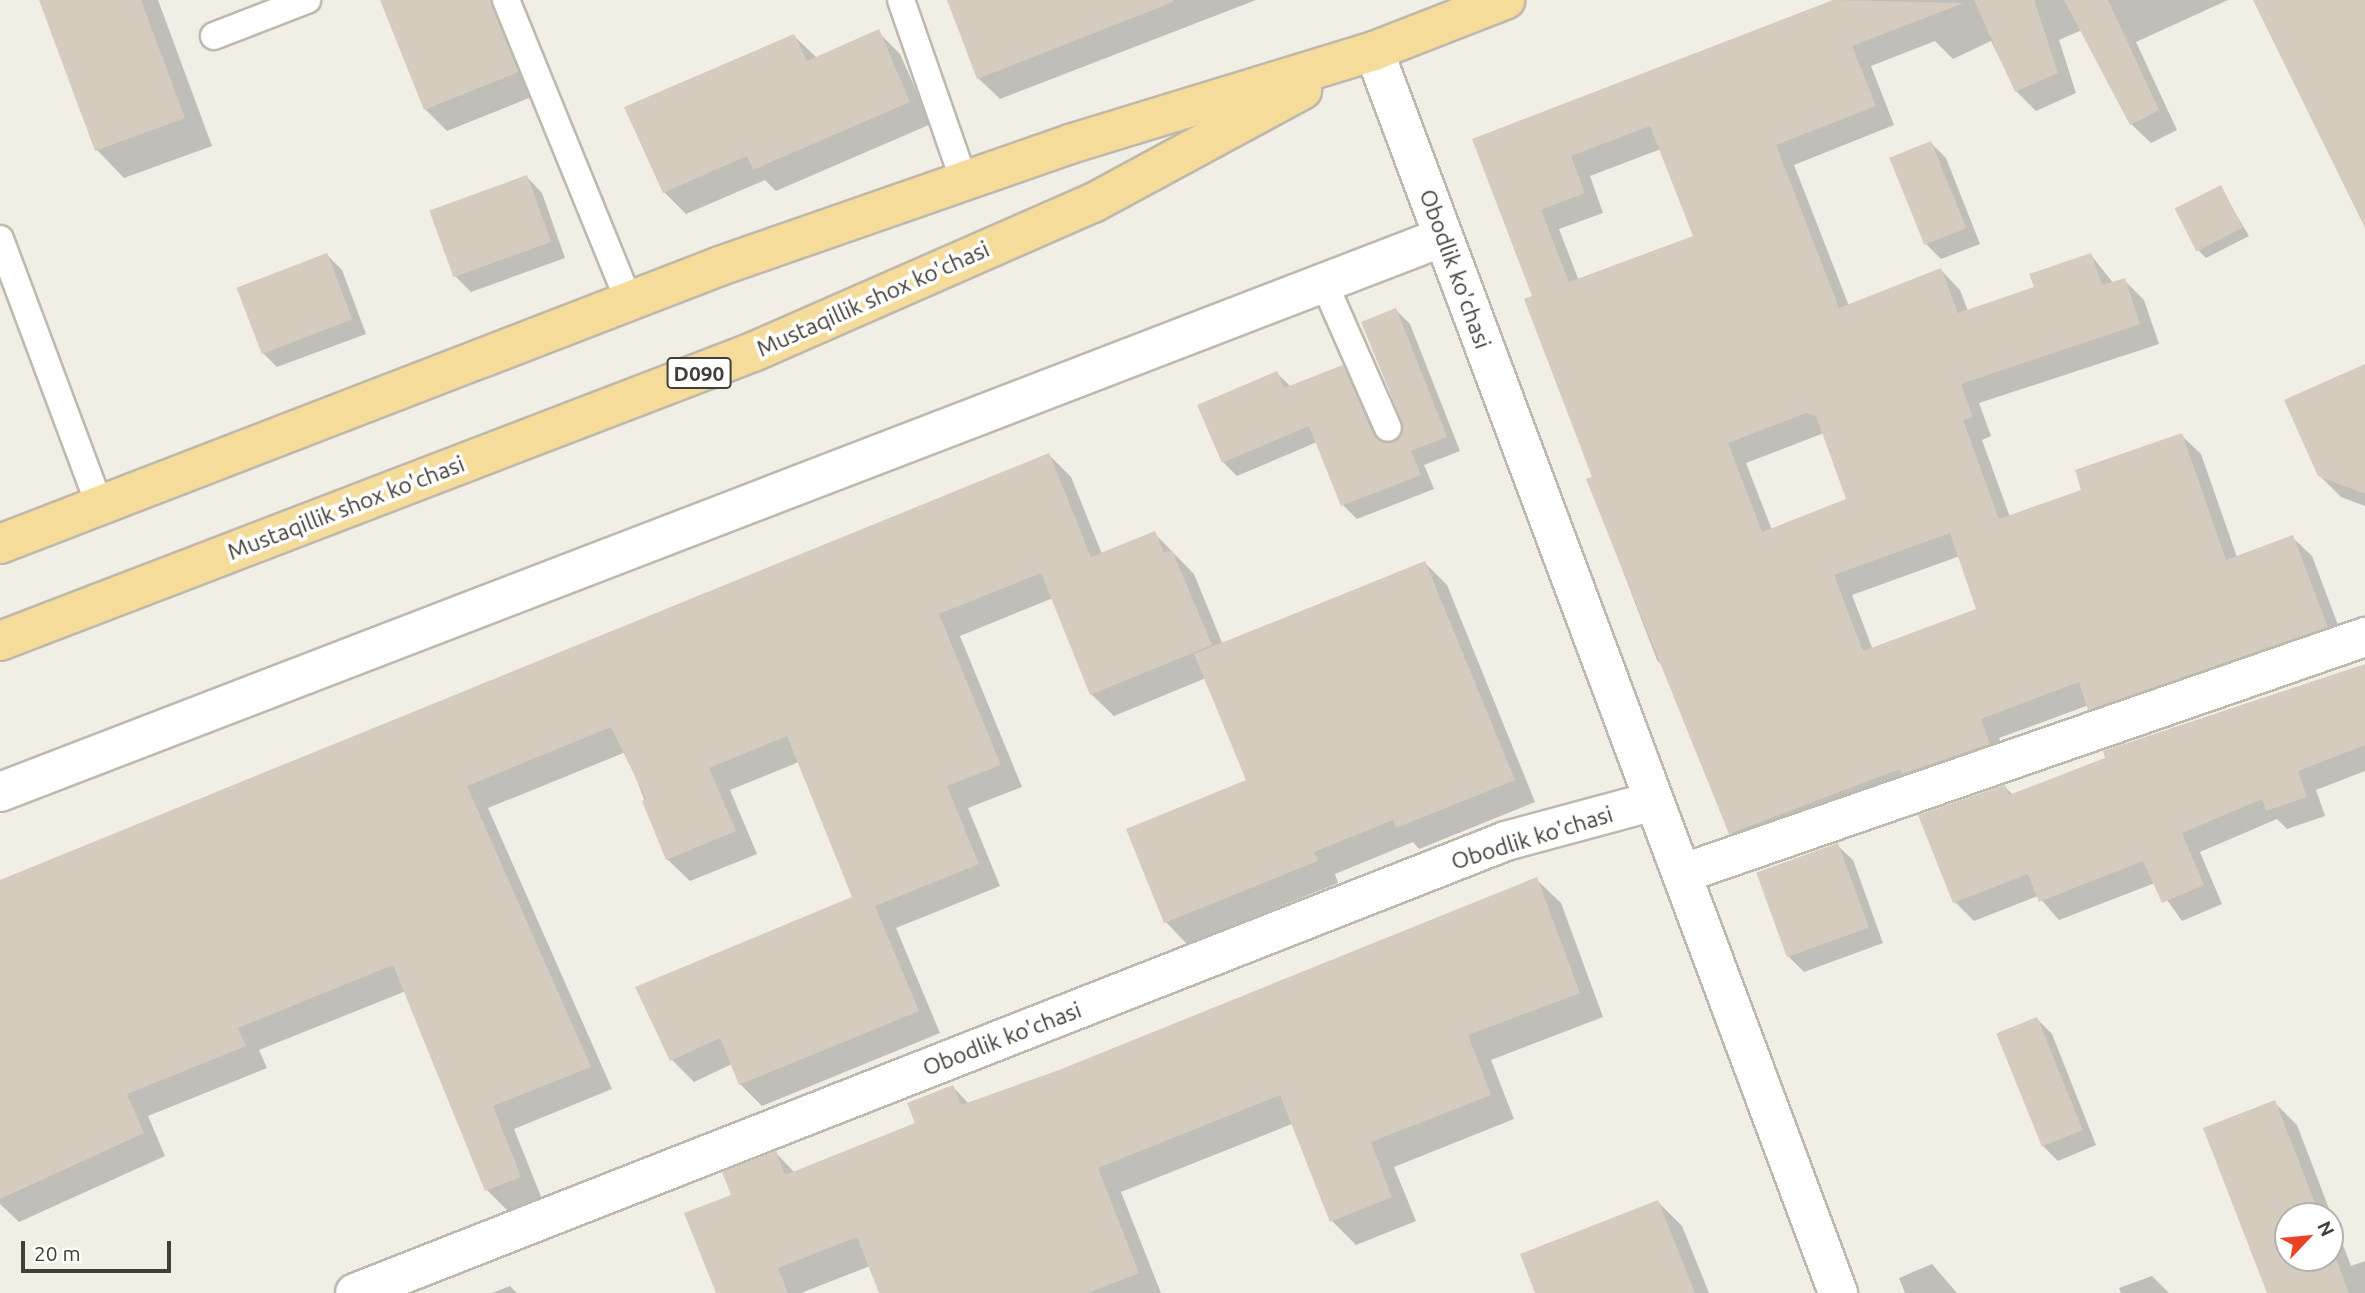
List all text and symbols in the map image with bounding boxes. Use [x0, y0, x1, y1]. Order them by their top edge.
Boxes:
street label: Obodlik ko'chasi [1413, 186, 1497, 352]
street label: Mustaqillik shox ko'chasi [752, 235, 994, 363]
road number: D090 [666, 356, 732, 390]
street label: Mustaqillik shox ko'chasi [224, 450, 468, 566]
street label: Obodlik ko'chasi [1448, 800, 1616, 876]
street label: Obodlik ko'chasi [919, 996, 1085, 1082]
north arrow [2274, 1202, 2344, 1272]
text: N [2313, 1217, 2339, 1240]
scale bar [24, 1226, 175, 1270]
text: 20 m [34, 1241, 81, 1265]

